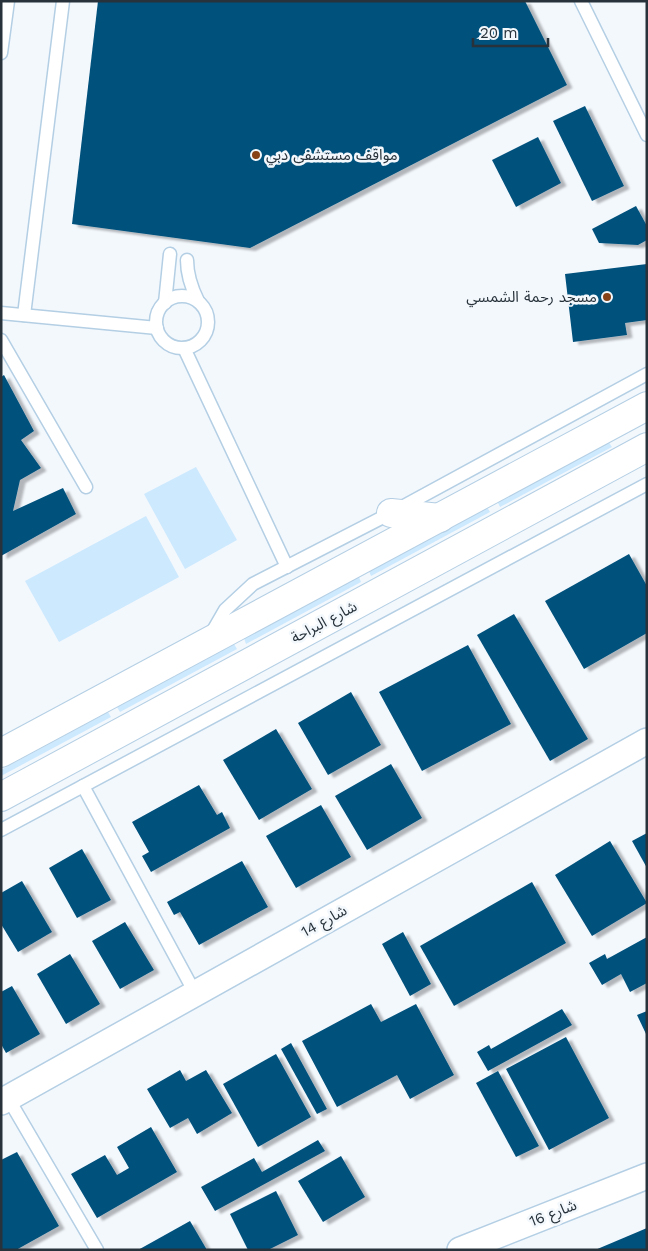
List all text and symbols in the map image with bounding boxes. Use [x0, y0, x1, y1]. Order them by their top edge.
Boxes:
scale bar [473, 15, 548, 47]
text: 20 m [480, 24, 518, 42]
place label: مواقف مستشفى دبي [266, 146, 398, 166]
marker: مواقف مستشفى دبي [250, 149, 262, 161]
place label: مسجد رحمة الشمسي [466, 288, 597, 308]
marker: مسجد رحمة الشمسي [601, 291, 613, 303]
street label: شارع البراحة [288, 597, 362, 650]
street label: شارع 14 [298, 901, 352, 943]
street label: شارع 16 [527, 1196, 581, 1233]

